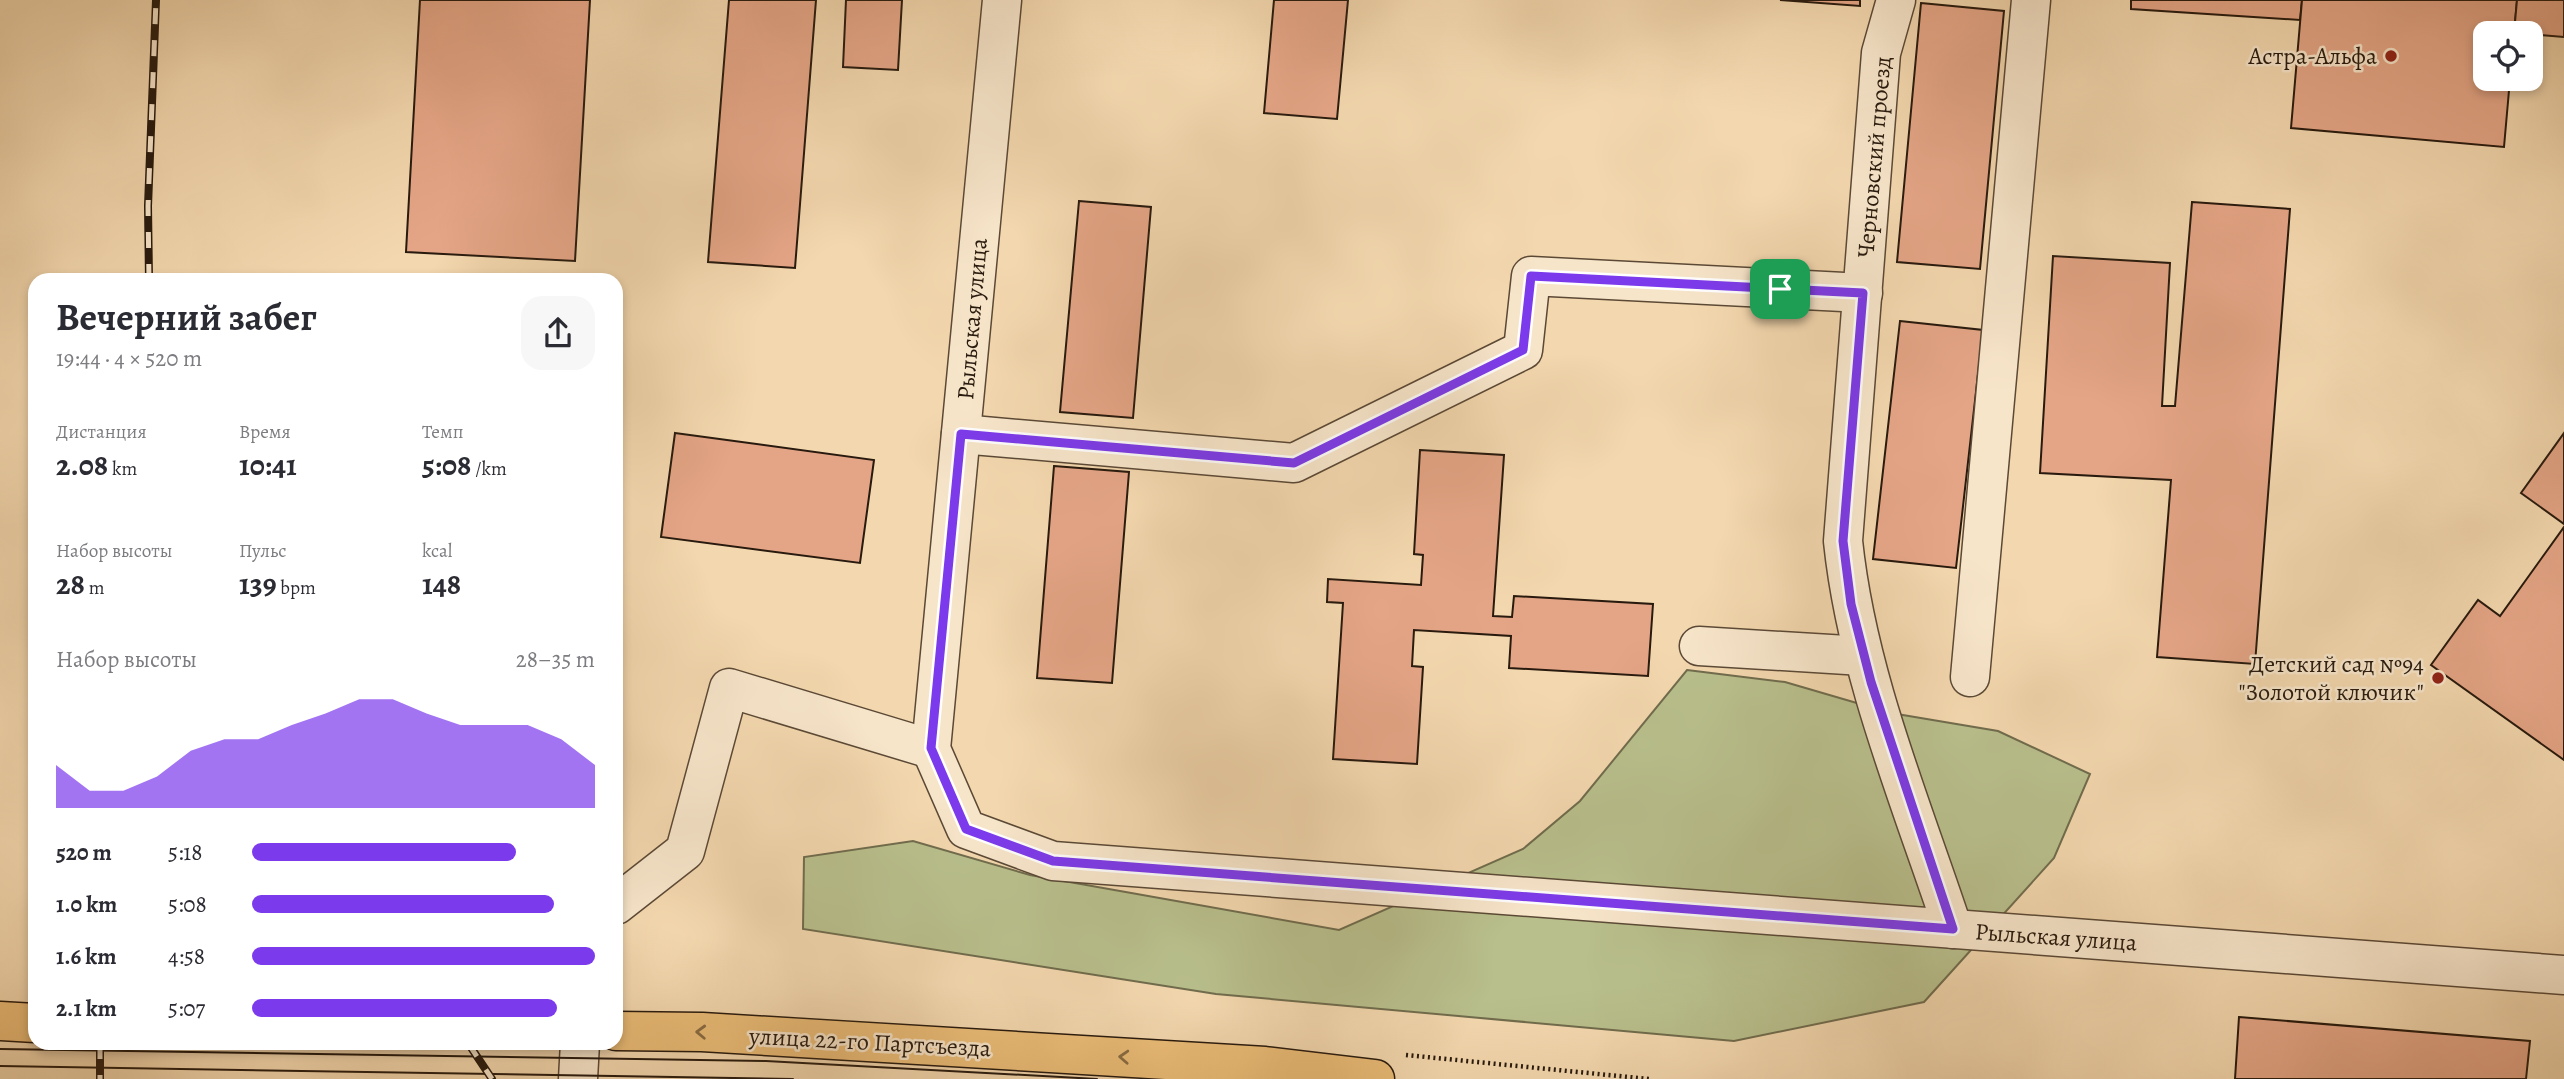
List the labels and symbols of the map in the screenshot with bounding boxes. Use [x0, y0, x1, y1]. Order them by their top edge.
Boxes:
place label: Астра-Альфа [2248, 40, 2377, 72]
marker: Астра-Альфа [2383, 48, 2399, 64]
street label: Черновский проезд [1849, 55, 1899, 259]
street label: Рыльская улица [949, 237, 995, 401]
pin [1750, 259, 1810, 319]
place label: Детский сад №94 "Золотой ключик" [2238, 648, 2424, 708]
marker: Детский сад №94 "Золотой ключик" [2430, 670, 2446, 686]
street label: Рыльская улица [1974, 915, 2138, 959]
street label: улица 22-го Партсъезда [747, 1020, 992, 1064]
one-way arrow [695, 1025, 706, 1040]
one-way arrow [1118, 1050, 1129, 1065]

